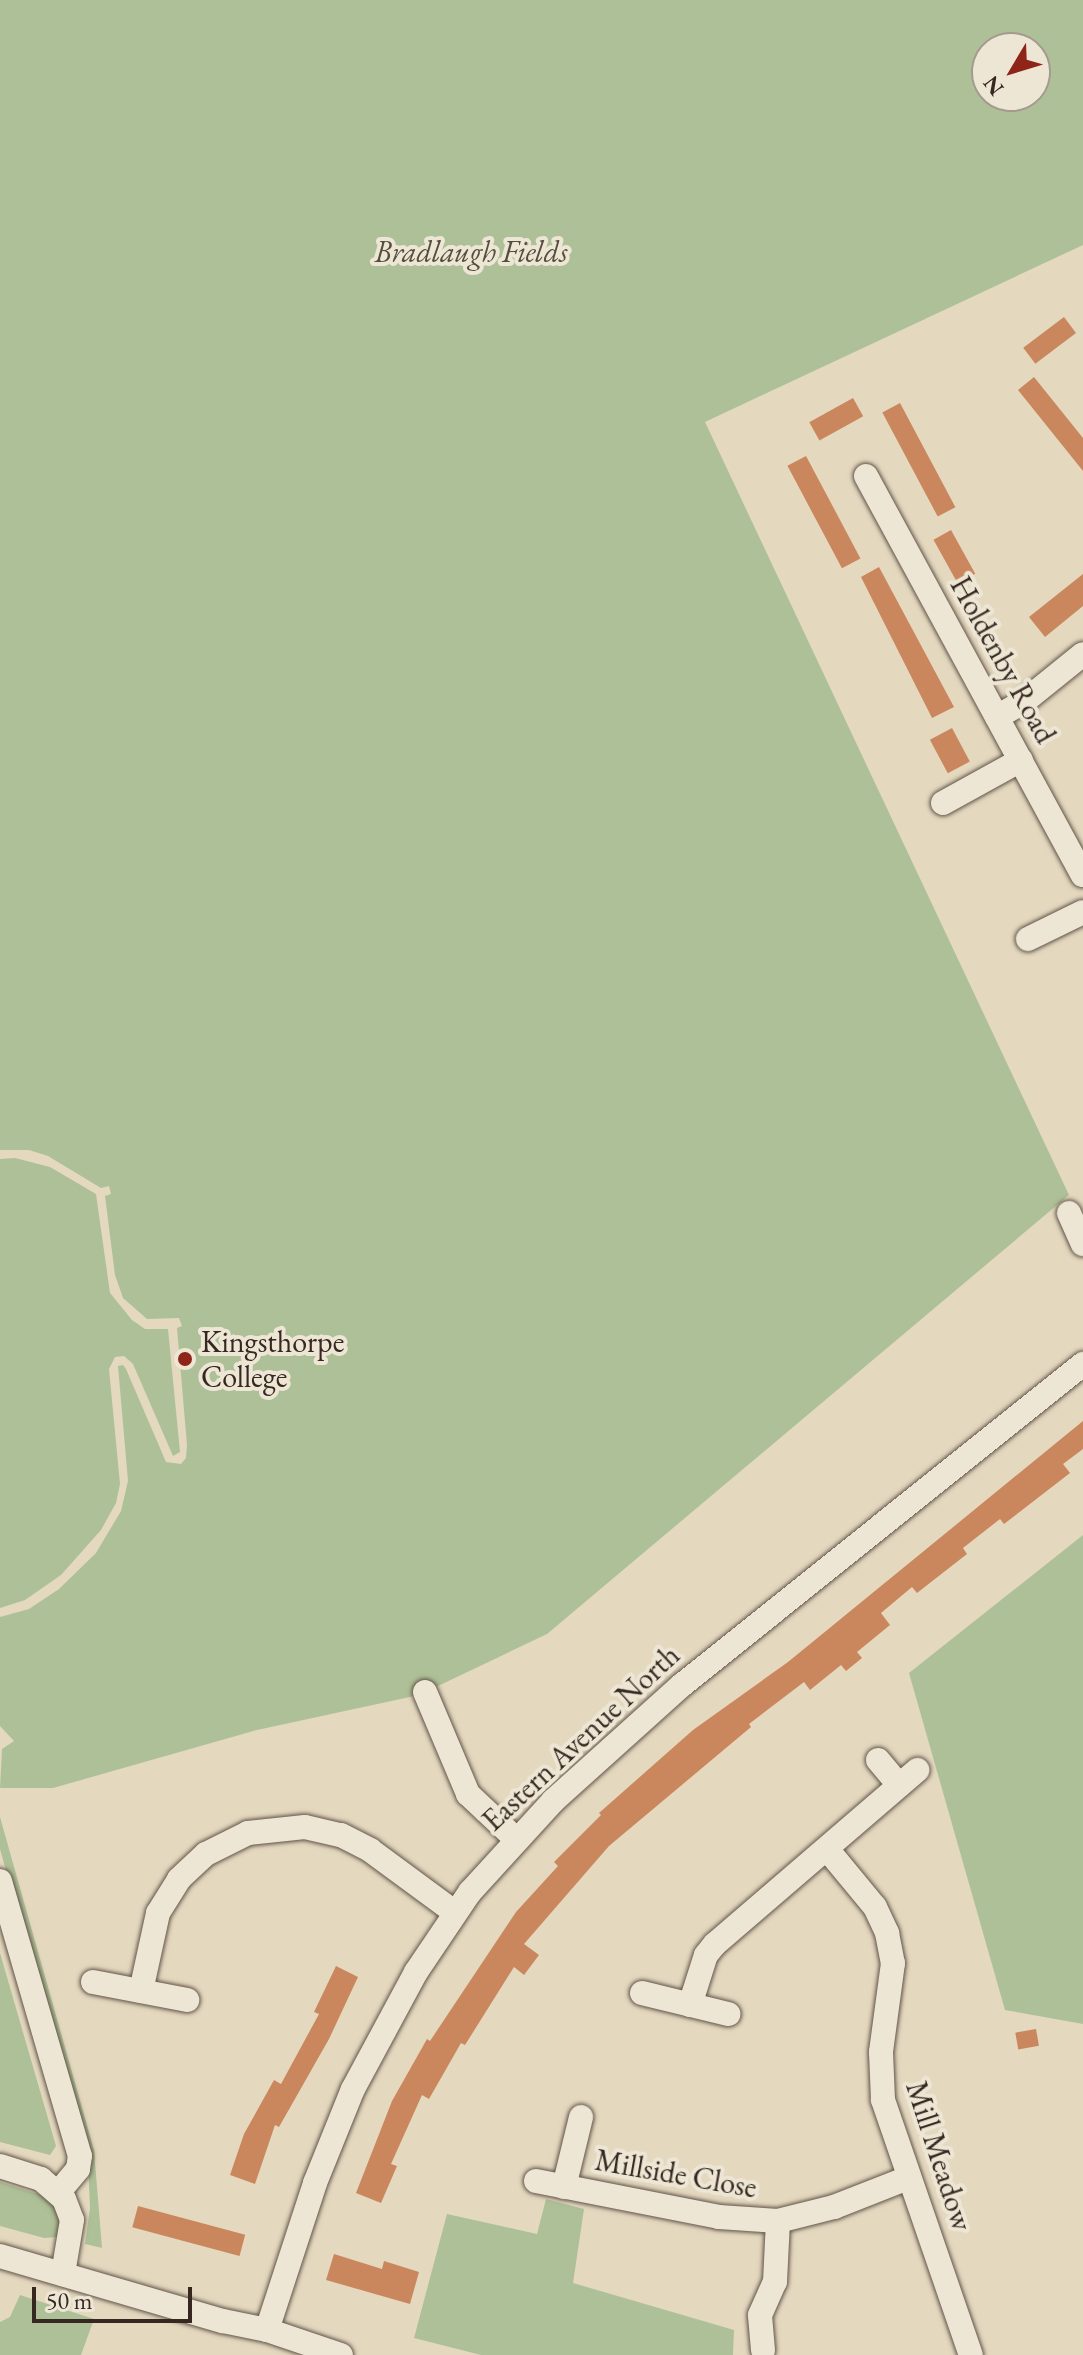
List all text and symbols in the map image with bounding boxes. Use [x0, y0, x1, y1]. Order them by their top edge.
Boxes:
north arrow [971, 32, 1051, 112]
text: N [976, 70, 1010, 102]
park label: Bradlaugh Fields [375, 234, 567, 270]
street label: Holdenby Road [942, 570, 1064, 750]
place label: Kingsthorpe College [201, 1324, 344, 1394]
marker: Kingsthorpe College [176, 1350, 194, 1368]
street label: Eastern Avenue North [475, 1637, 687, 1839]
street label: Mill Meadow [898, 2077, 980, 2235]
street label: Millside Close [592, 2142, 760, 2206]
scale bar [36, 2271, 196, 2321]
text: 50 m [46, 2285, 93, 2316]

